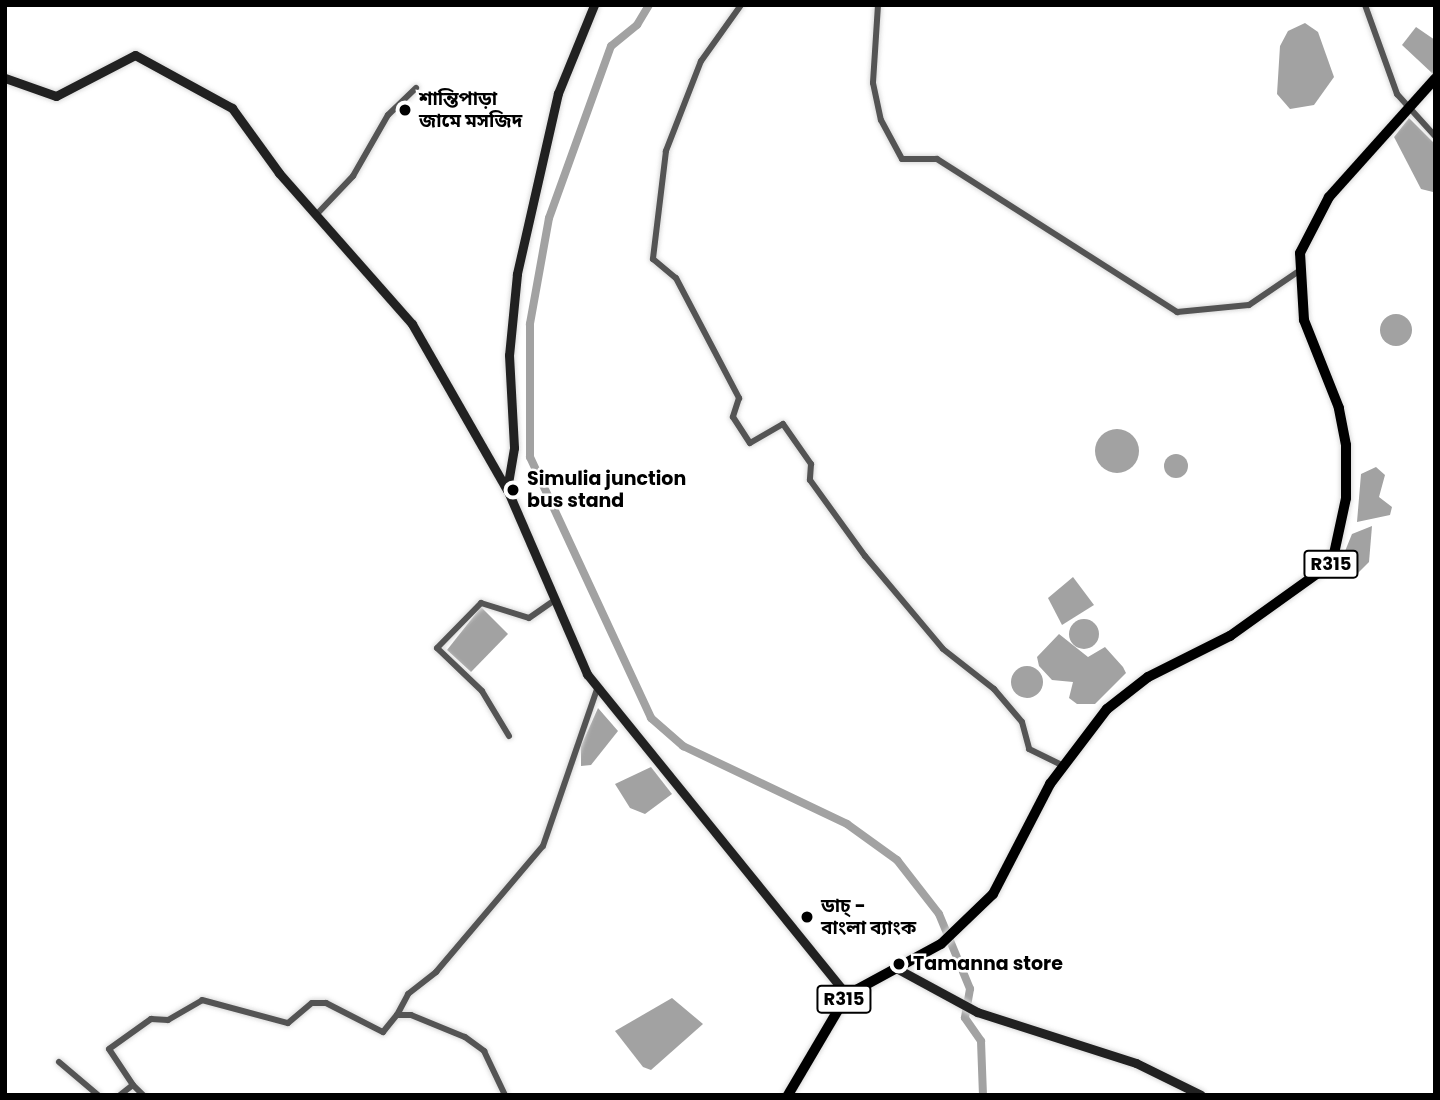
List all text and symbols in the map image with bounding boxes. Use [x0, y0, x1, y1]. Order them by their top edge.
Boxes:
place label: শান্তিপাড়া জামে মসজিদ [419, 88, 522, 132]
marker: শান্তিপাড়া জামে মসজিদ [397, 102, 413, 118]
place label: Simulia junction bus stand [527, 468, 686, 512]
marker: Simulia junction bus stand [505, 482, 521, 498]
road number: R315 [1303, 550, 1359, 578]
place label: ডাচ্ - বাংলা ব্যাংক [821, 895, 916, 939]
marker: ডাচ্ - বাংলা ব্যাংক [799, 909, 815, 925]
place label: Tamanna store [913, 953, 1063, 975]
marker: Tamanna store [891, 956, 907, 972]
road number: R315 [816, 984, 872, 1014]

